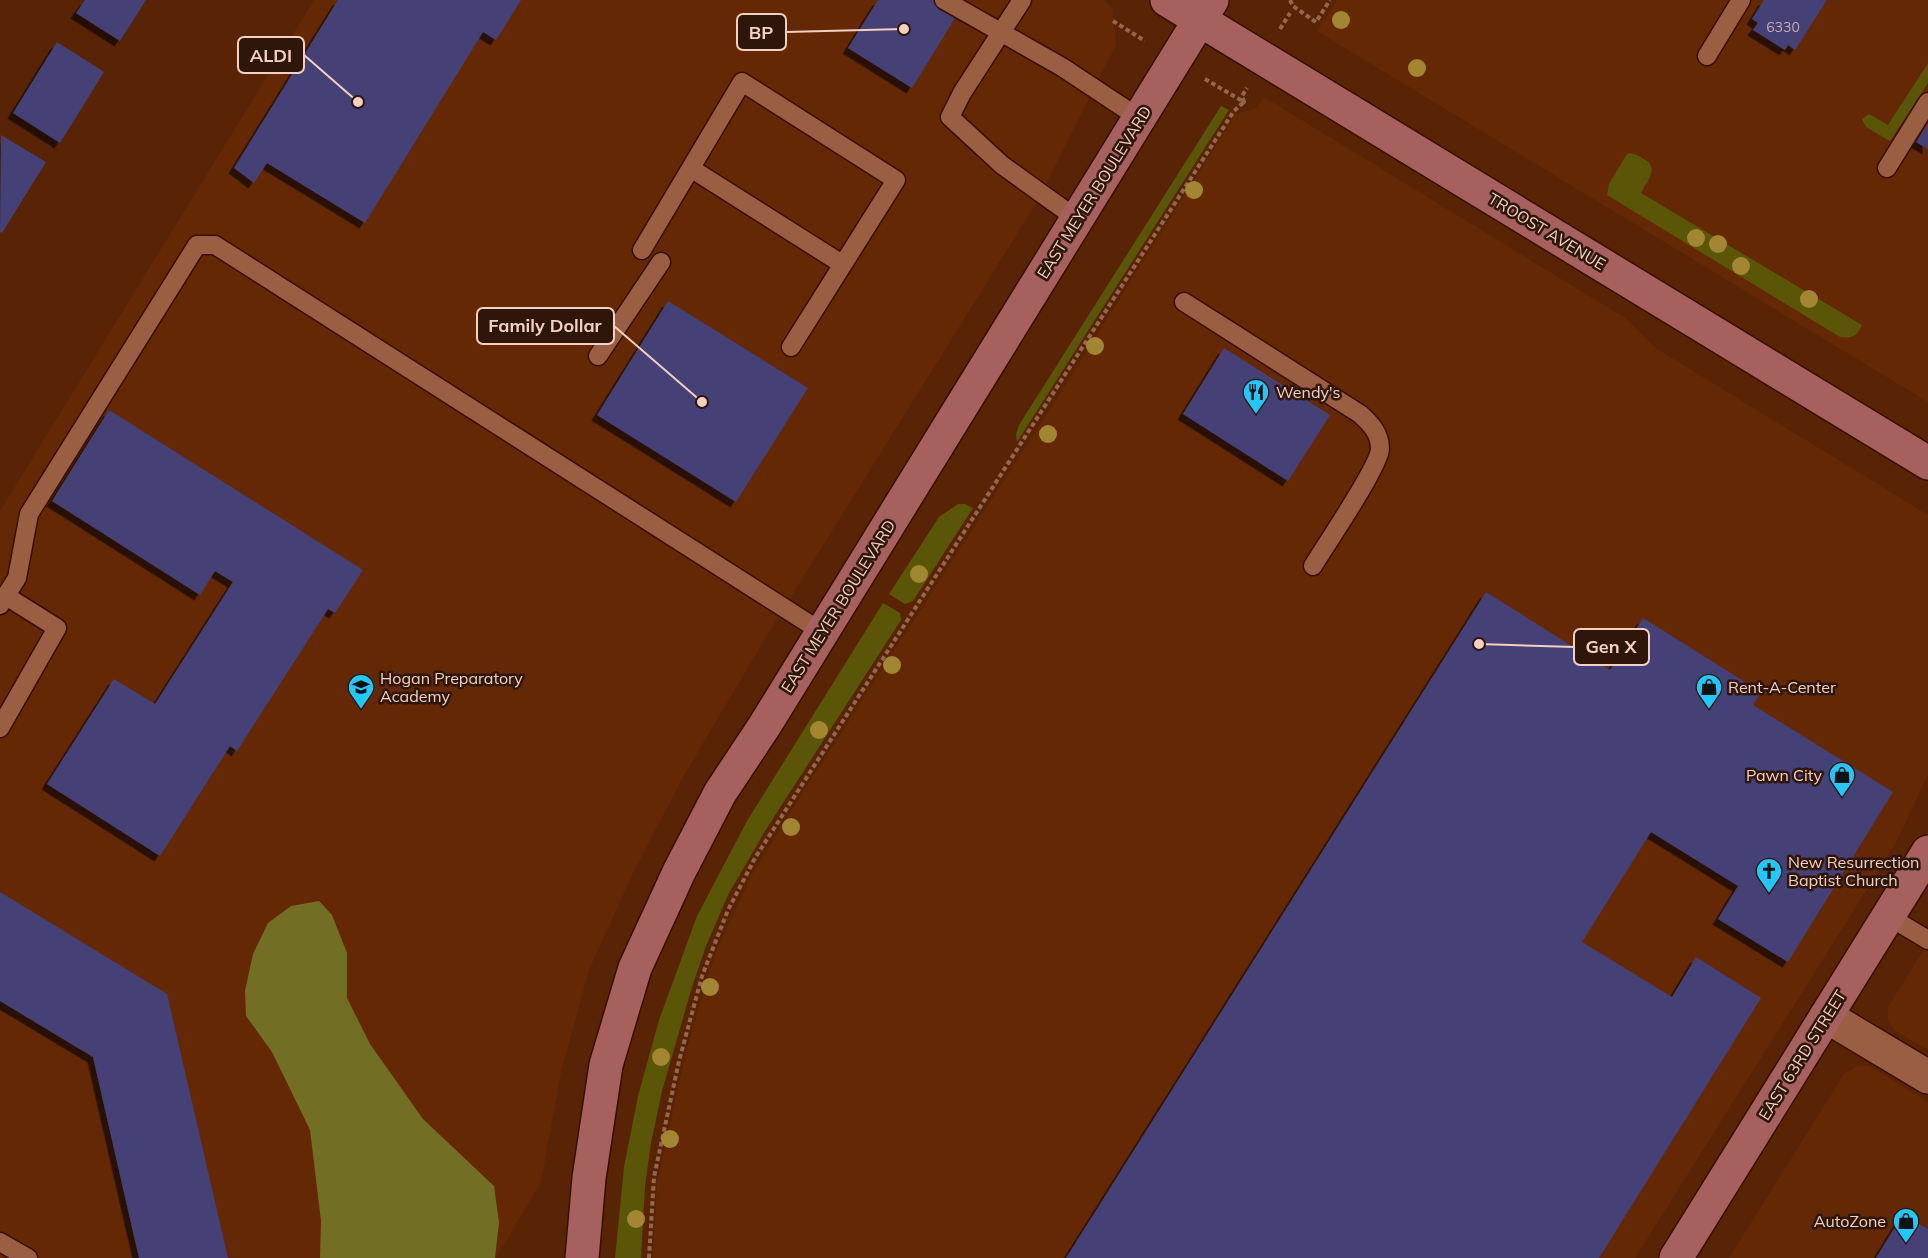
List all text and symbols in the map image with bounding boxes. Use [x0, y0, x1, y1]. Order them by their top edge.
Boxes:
callout: BP [737, 14, 786, 50]
house number: 6330 [1766, 18, 1800, 36]
text: BP [749, 21, 773, 44]
callout: ALDI [238, 37, 304, 73]
text: ALDI [250, 44, 292, 67]
street label: EAST MEYER BOULEVARD [1033, 102, 1155, 282]
street label: TROOST AVENUE [1485, 188, 1609, 274]
callout: Family Dollar [477, 308, 614, 344]
text: Family Dollar [488, 314, 603, 337]
restaurant icon: Wendy's [1241, 377, 1271, 415]
place label: Wendy's [1276, 382, 1341, 402]
street label: EAST MEYER BOULEVARD [777, 516, 899, 696]
callout: Gen X [1574, 629, 1649, 665]
text: Gen X [1585, 635, 1637, 658]
place label: Hogan Preparatory Academy [380, 668, 523, 706]
school or university icon: Hogan Preparatory Academy [346, 672, 376, 710]
shop icon: Rent-A-Center [1694, 672, 1724, 710]
place label: Rent-A-Center [1728, 677, 1836, 697]
shop icon: Pawn City [1827, 760, 1857, 798]
place label: Pawn City [1746, 765, 1822, 785]
place label: New Resurrection Baptist Church [1788, 852, 1919, 890]
church icon: New Resurrection Baptist Church [1754, 856, 1784, 894]
street label: EAST 63RD STREET [1754, 986, 1850, 1124]
shop icon: AutoZone [1891, 1206, 1921, 1244]
place label: AutoZone [1814, 1211, 1886, 1231]

